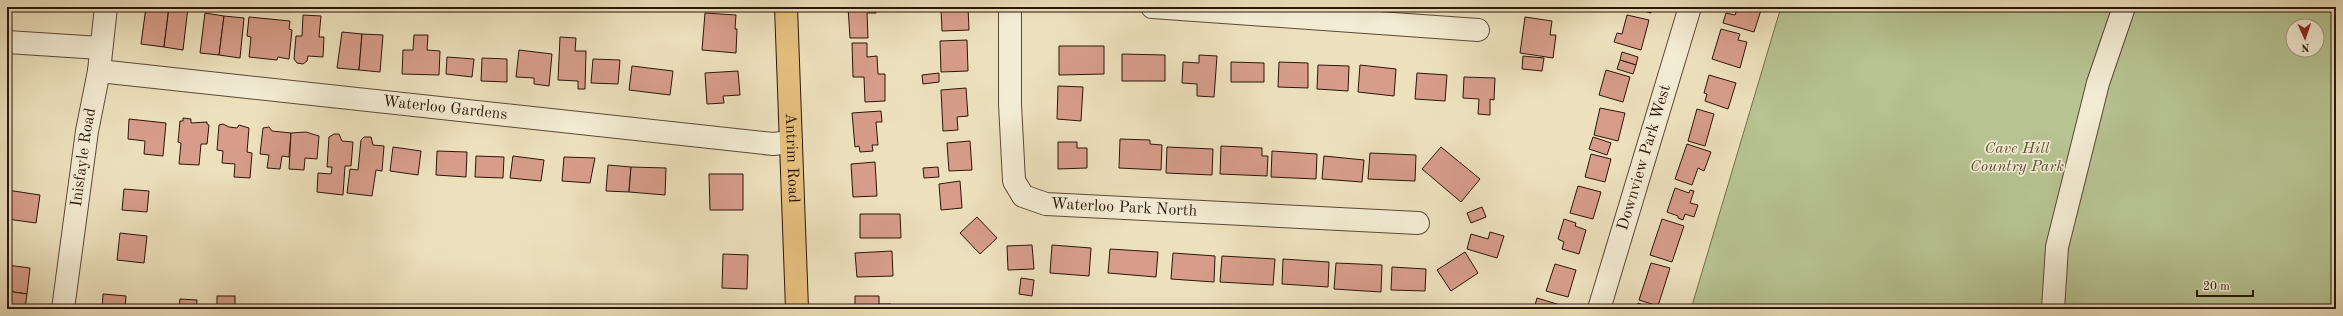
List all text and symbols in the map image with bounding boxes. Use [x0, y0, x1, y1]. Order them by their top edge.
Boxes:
north arrow [2285, 18, 2325, 58]
text: N [2300, 41, 2310, 52]
street label: Downview Park West [1615, 83, 1674, 232]
street label: Waterloo Gardens [382, 94, 508, 123]
street label: Inisfayle Road [69, 107, 99, 208]
street label: Antrim Road [782, 113, 801, 203]
park label: Cave Hill Country Park [1970, 141, 2064, 175]
street label: Waterloo Park North [1050, 196, 1198, 220]
scale bar [2197, 272, 2253, 298]
text: 20 m [2203, 281, 2230, 293]

